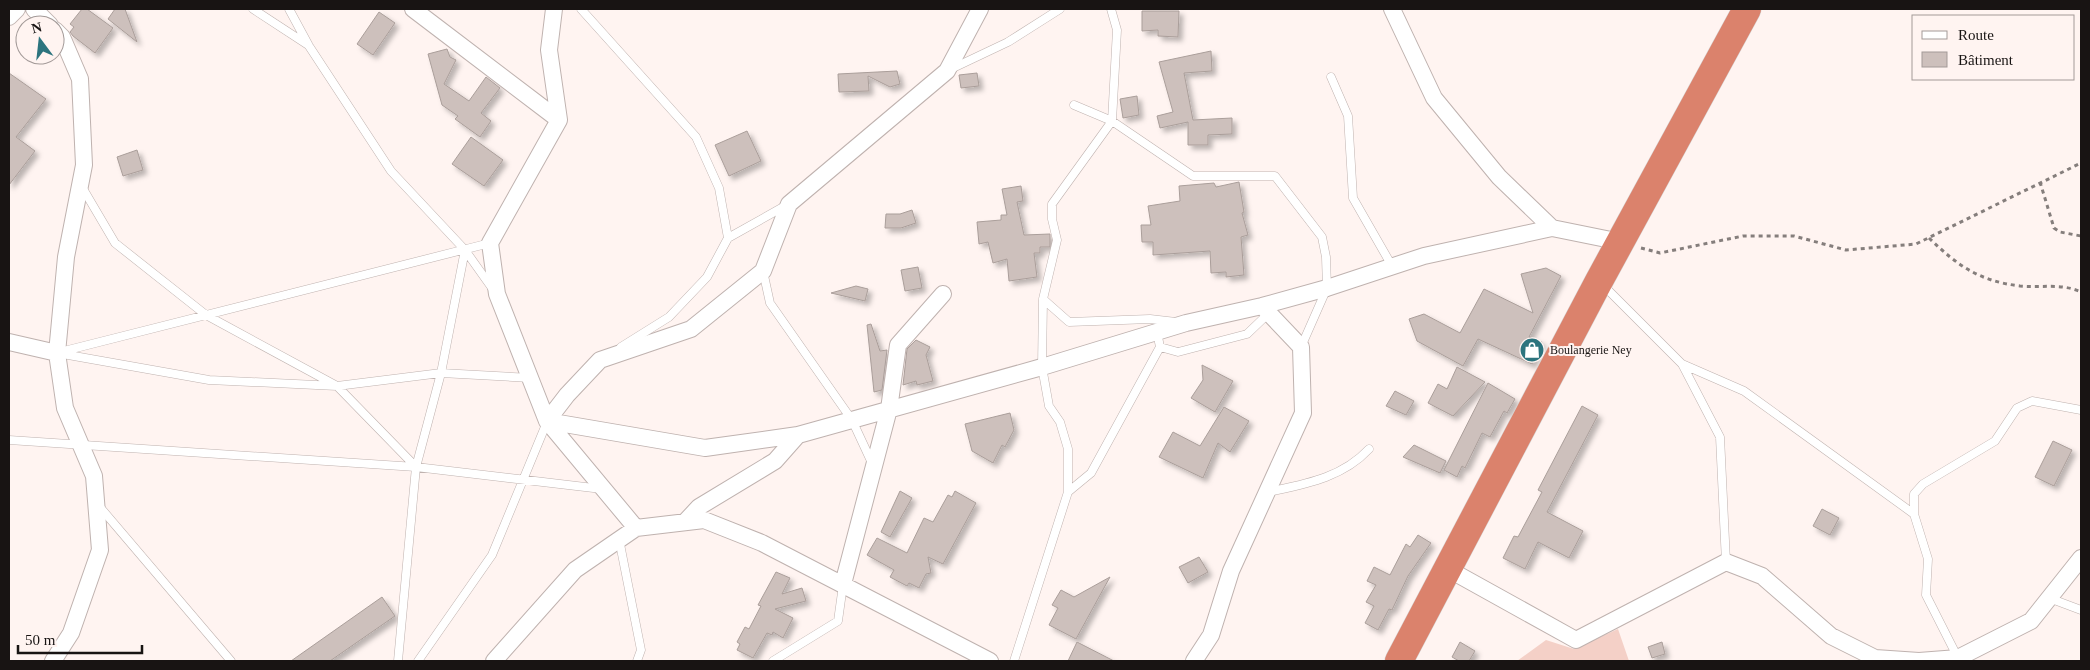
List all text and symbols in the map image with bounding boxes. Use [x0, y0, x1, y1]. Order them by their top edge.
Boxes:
north arrow [15, 15, 65, 65]
legend [1912, 15, 2075, 80]
text: N [30, 19, 44, 36]
text: Route [1958, 27, 1994, 43]
text: Bâtiment [1958, 52, 2014, 68]
shop icon: Boulangerie Ney [1519, 337, 1545, 363]
place label: Boulangerie Ney [1550, 343, 1632, 357]
scale bar [18, 622, 141, 654]
text: 50 m [25, 632, 56, 648]

